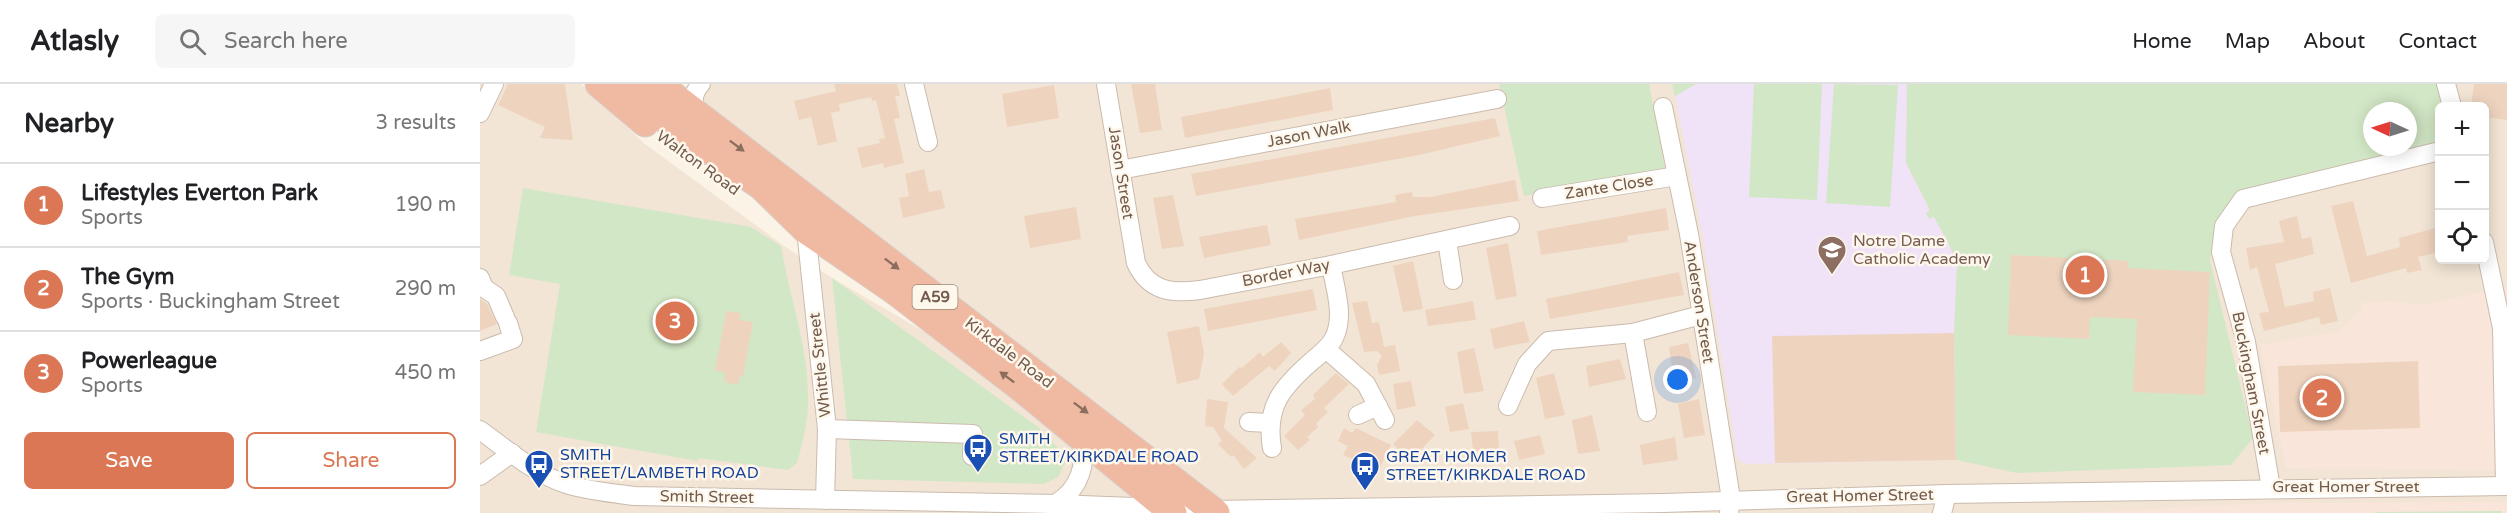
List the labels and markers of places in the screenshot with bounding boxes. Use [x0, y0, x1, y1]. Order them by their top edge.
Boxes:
place label: Notre Dame Catholic Academy [1853, 231, 1991, 269]
school or university icon: Notre Dame Catholic Academy [1816, 234, 1848, 276]
pin: 1 [2066, 252, 2104, 297]
pin: 3 [656, 298, 694, 344]
pin: 2 [2302, 376, 2342, 420]
place label: SMITH STREET/KIRKDALE ROAD [999, 429, 1199, 467]
bus stop icon: SMITH STREET/KIRKDALE ROAD [962, 432, 994, 474]
place label: SMITH STREET/LAMBETH ROAD [560, 445, 759, 483]
place label: GREAT HOMER STREET/KIRKDALE ROAD [1386, 447, 1586, 485]
bus stop icon: SMITH STREET/LAMBETH ROAD [523, 448, 555, 490]
bus stop icon: GREAT HOMER STREET/KIRKDALE ROAD [1349, 450, 1381, 492]

